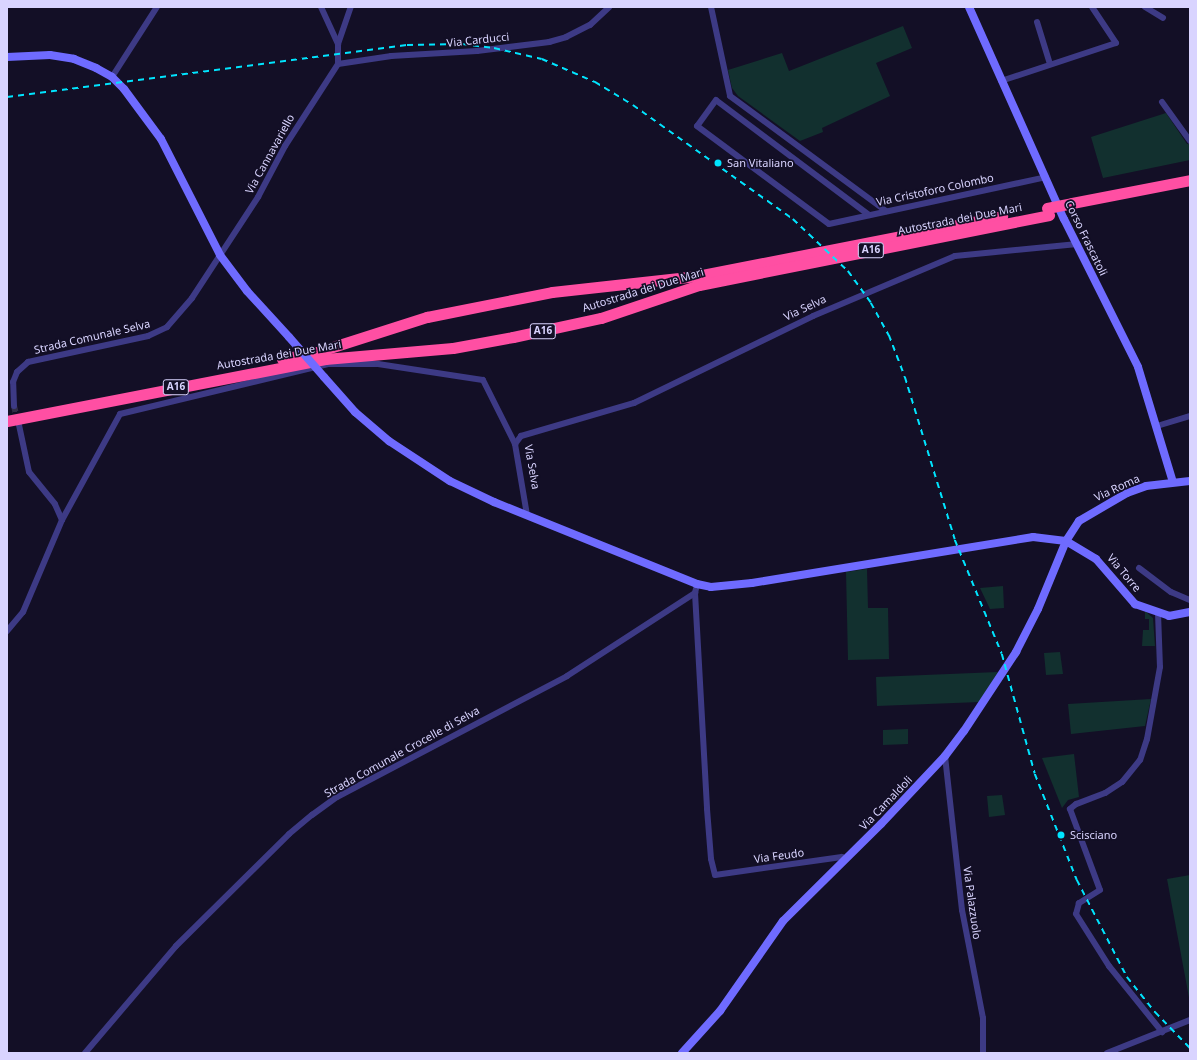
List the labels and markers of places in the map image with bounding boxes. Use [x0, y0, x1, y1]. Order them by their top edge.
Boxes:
place label: San Vitaliano [727, 156, 794, 170]
marker: San Vitaliano [712, 157, 724, 169]
place label: Scisciano [1070, 828, 1117, 842]
marker: Scisciano [1055, 829, 1067, 841]

